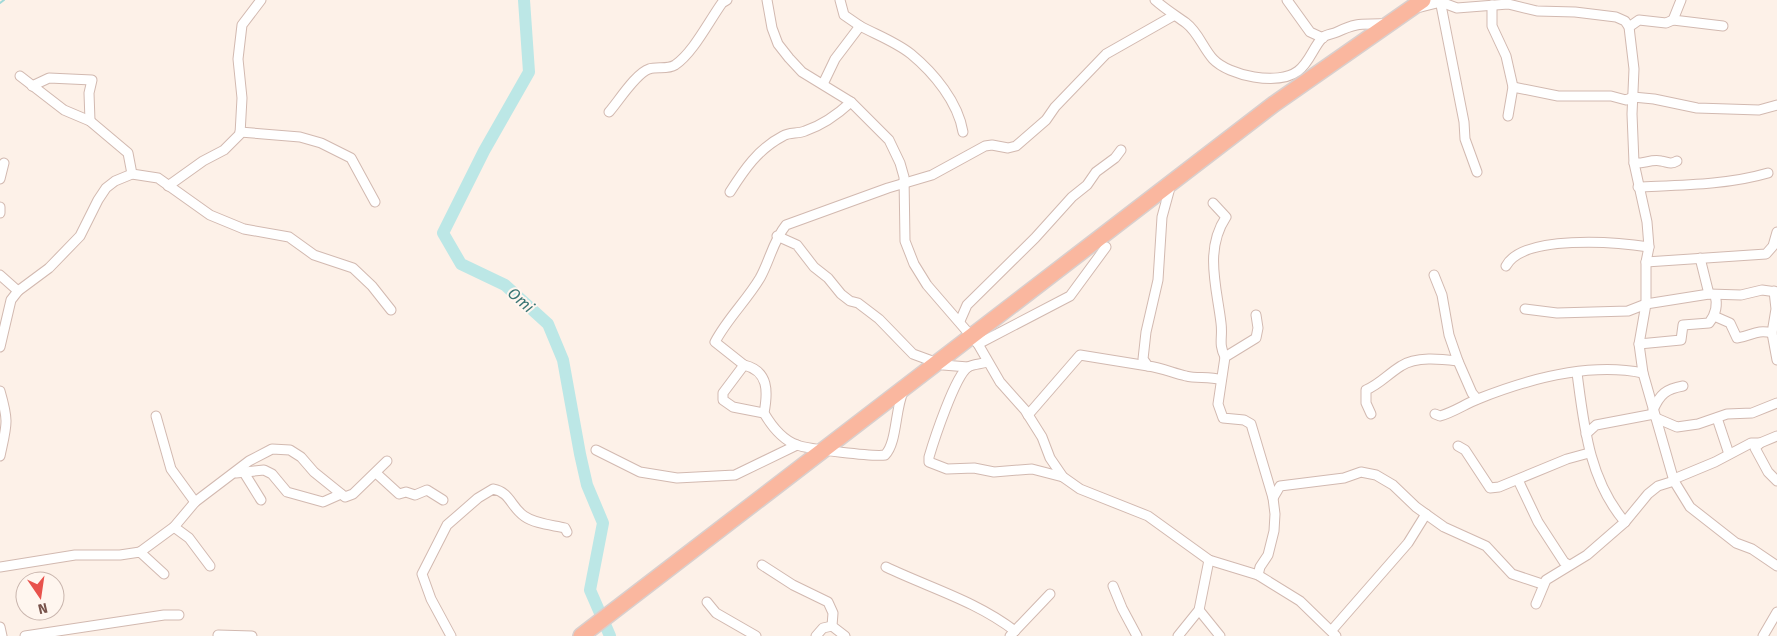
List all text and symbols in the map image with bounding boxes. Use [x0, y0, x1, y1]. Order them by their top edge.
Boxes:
water label: Omi [504, 283, 539, 317]
north arrow [15, 571, 65, 621]
text: N [36, 599, 49, 618]

